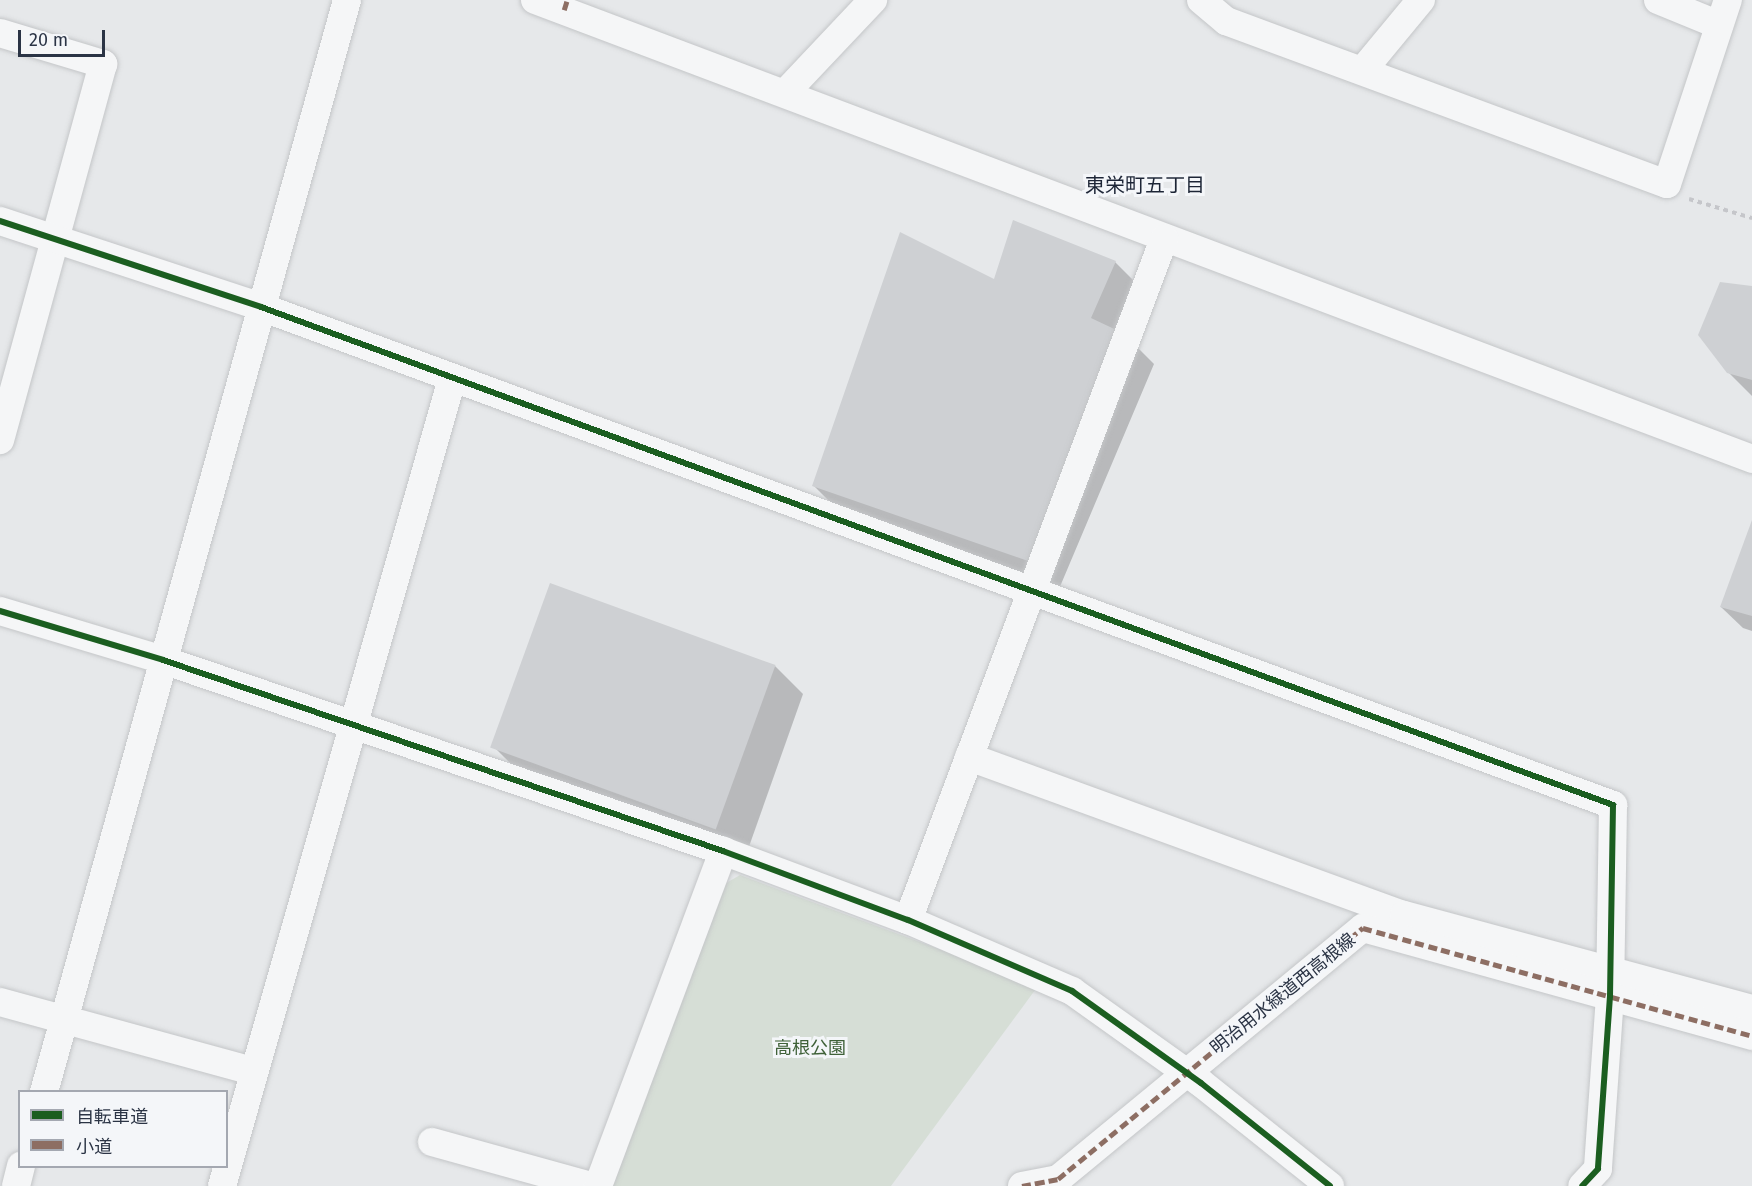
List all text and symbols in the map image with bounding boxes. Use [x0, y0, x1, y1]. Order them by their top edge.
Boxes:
scale bar [21, 18, 108, 56]
text: 20 m [29, 29, 68, 51]
district label: 東栄町五丁目 [1085, 173, 1205, 197]
street label: 明治用水緑道西高根線 [1206, 929, 1360, 1059]
park label: 高根公園 [774, 1037, 846, 1059]
legend [18, 1090, 228, 1168]
text: 自転車道 [76, 1106, 148, 1128]
text: 小道 [76, 1136, 112, 1158]

